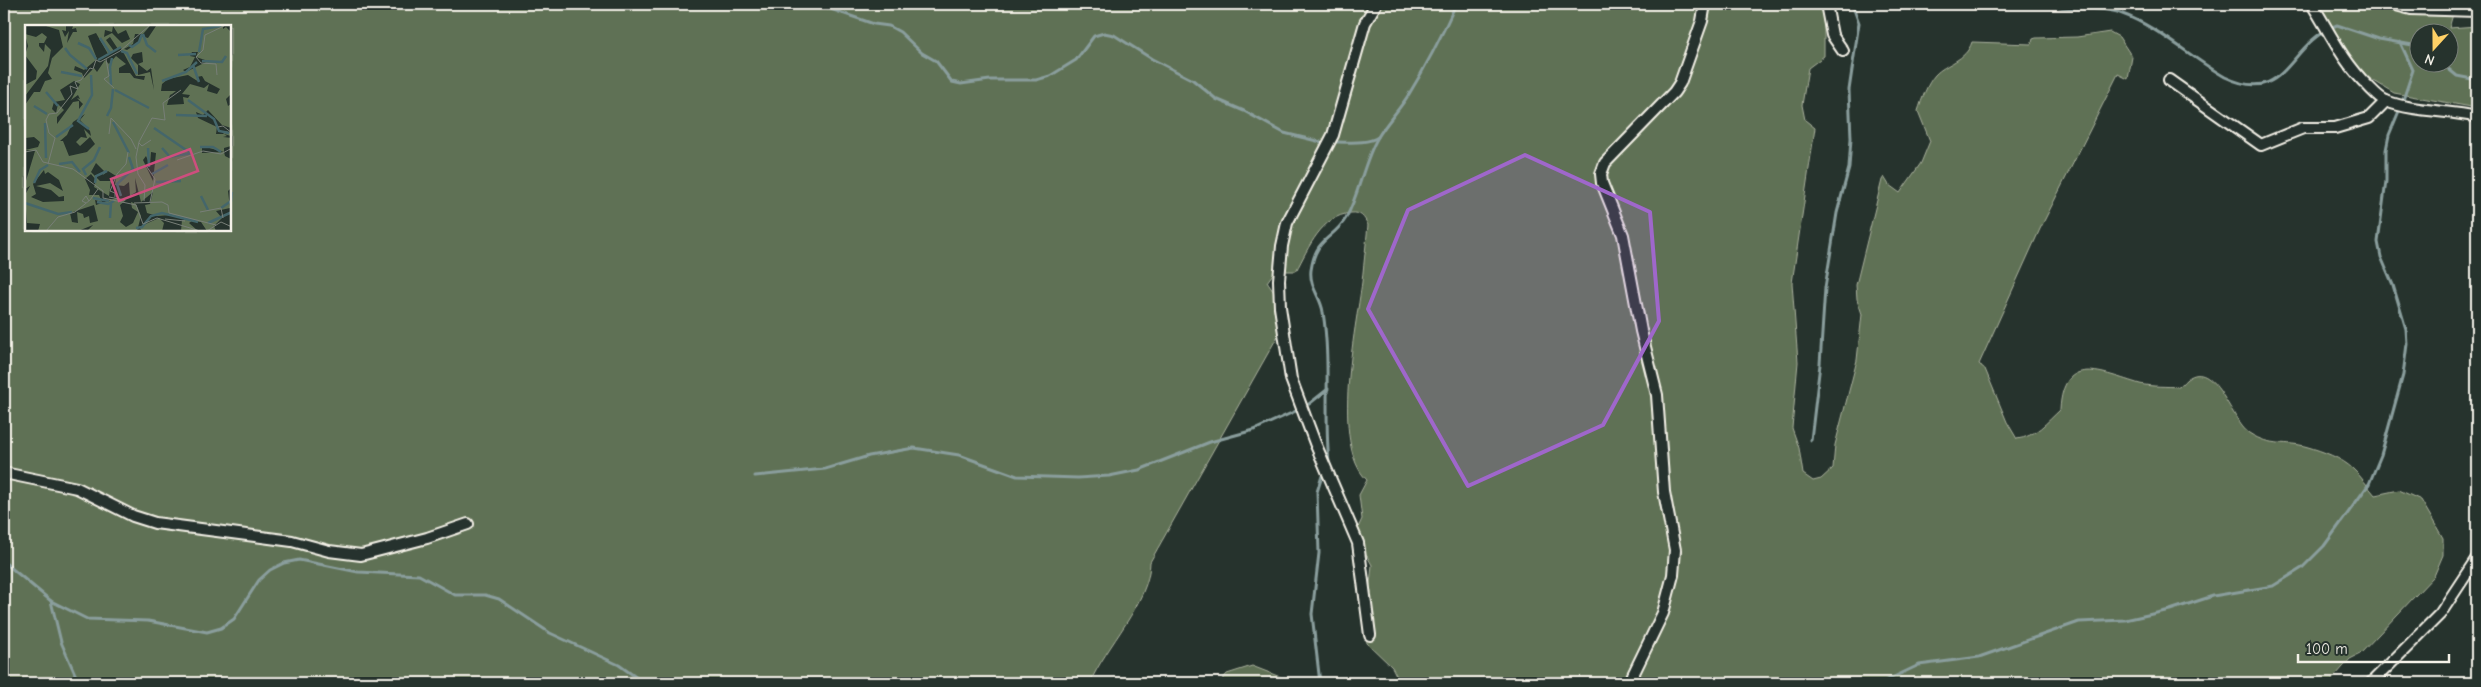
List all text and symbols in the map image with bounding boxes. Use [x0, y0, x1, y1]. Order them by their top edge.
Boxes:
north arrow [2408, 22, 2458, 72]
inset map [25, 25, 231, 231]
text: N [2422, 50, 2437, 69]
scale bar [2298, 632, 2450, 664]
text: 100 m [2306, 640, 2348, 658]

